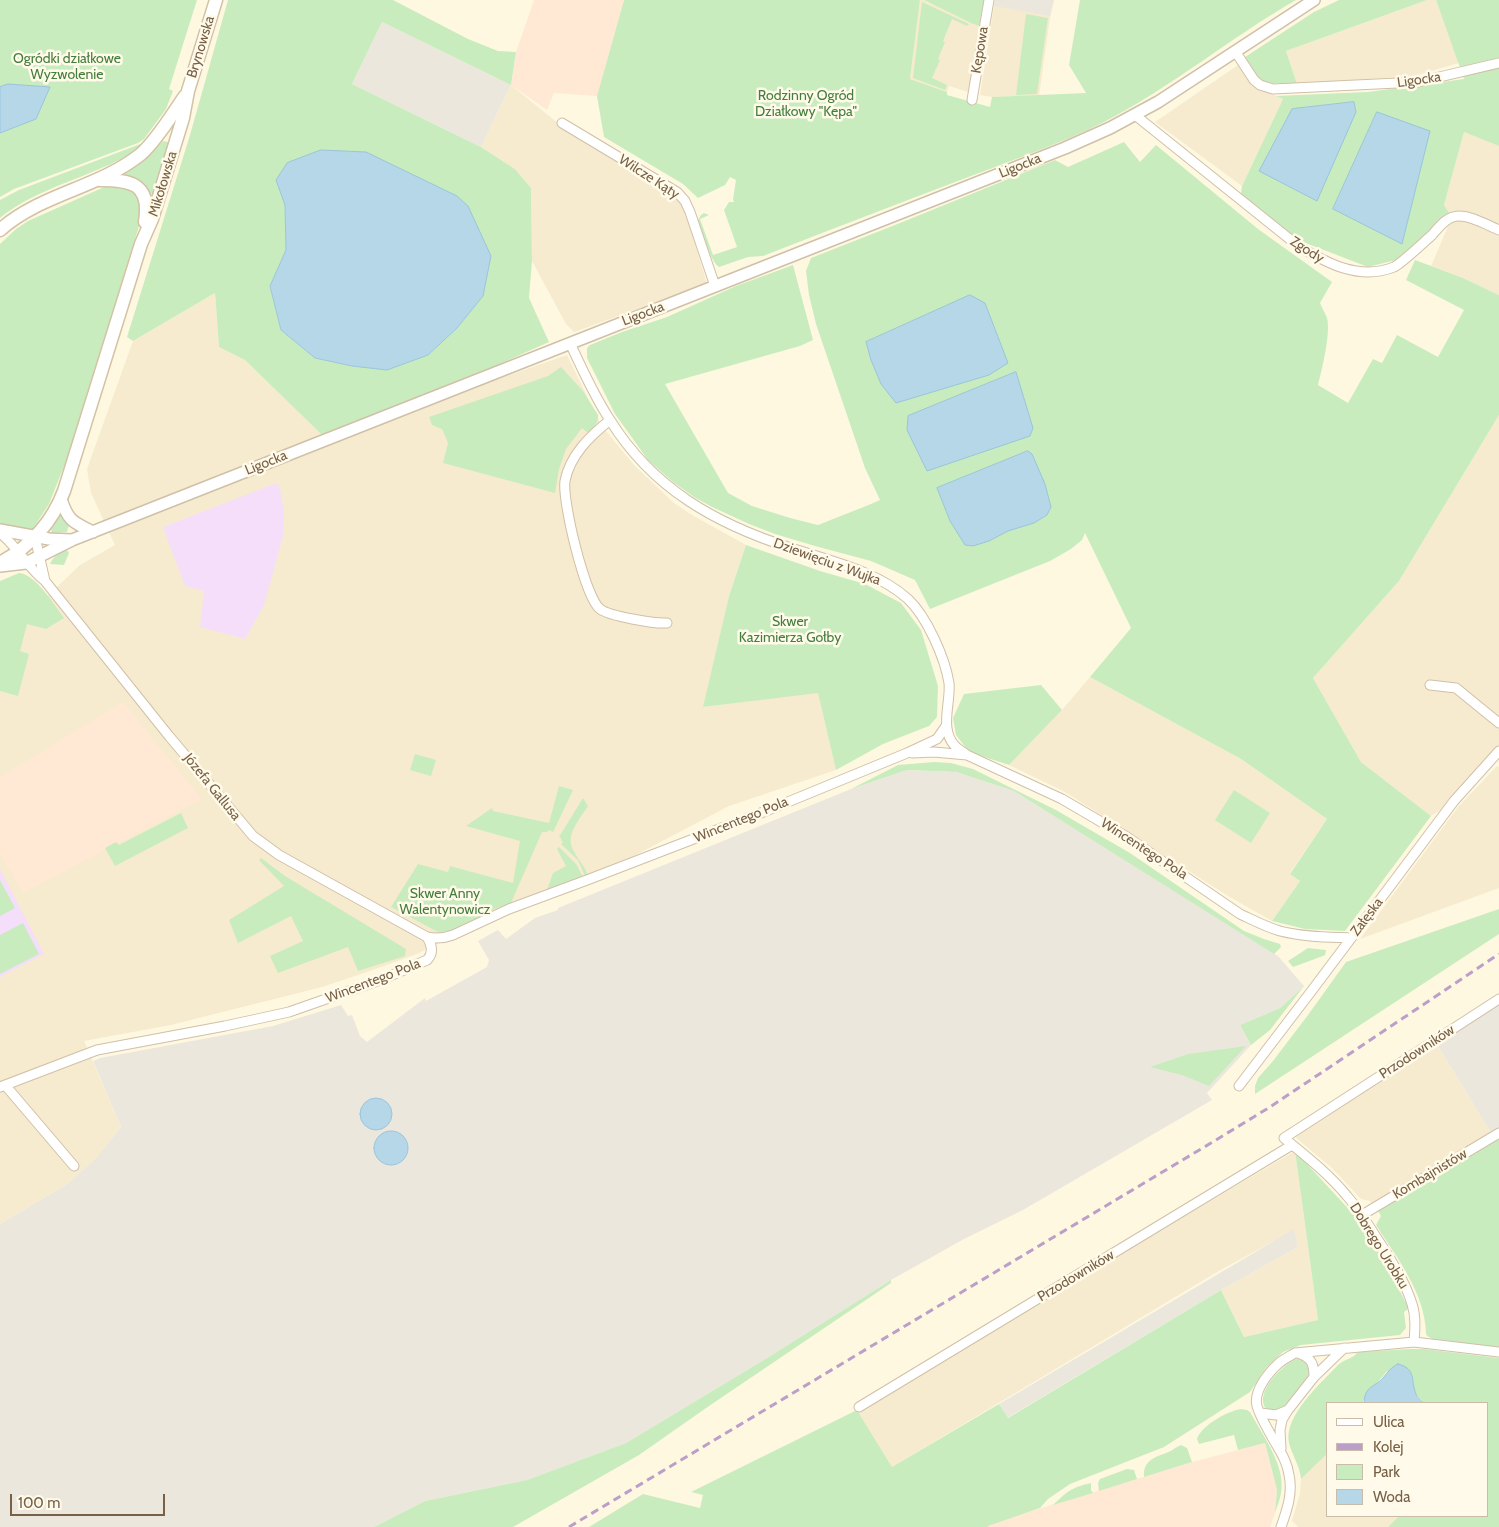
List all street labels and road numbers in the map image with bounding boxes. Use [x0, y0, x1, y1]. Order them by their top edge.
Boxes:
street label: Brynowska [184, 14, 218, 80]
street label: Kępowa [968, 25, 992, 75]
street label: Ligocka [1396, 69, 1442, 91]
street label: Mikołowska [145, 149, 181, 219]
street label: Ligocka [996, 150, 1044, 182]
street label: Wilcze Kąty [616, 151, 682, 203]
street label: Zgody [1287, 233, 1327, 267]
street label: Ligocka [619, 298, 667, 330]
street label: Ligocka [242, 447, 290, 479]
street label: Dziewięciu z Wujka [771, 535, 883, 589]
street label: Józefa Gallusa [180, 750, 244, 824]
street label: Wincentego Pola [691, 793, 791, 847]
street label: Wincentego Pola [1097, 815, 1191, 883]
street label: Załęska [1347, 895, 1387, 939]
street label: Wincentego Pola [323, 955, 423, 1007]
street label: Przodowników [1376, 1021, 1458, 1083]
street label: Kombajnistów [1390, 1145, 1470, 1203]
street label: Dobrego Urobku [1346, 1200, 1412, 1292]
street label: Przodowników [1035, 1247, 1117, 1305]

